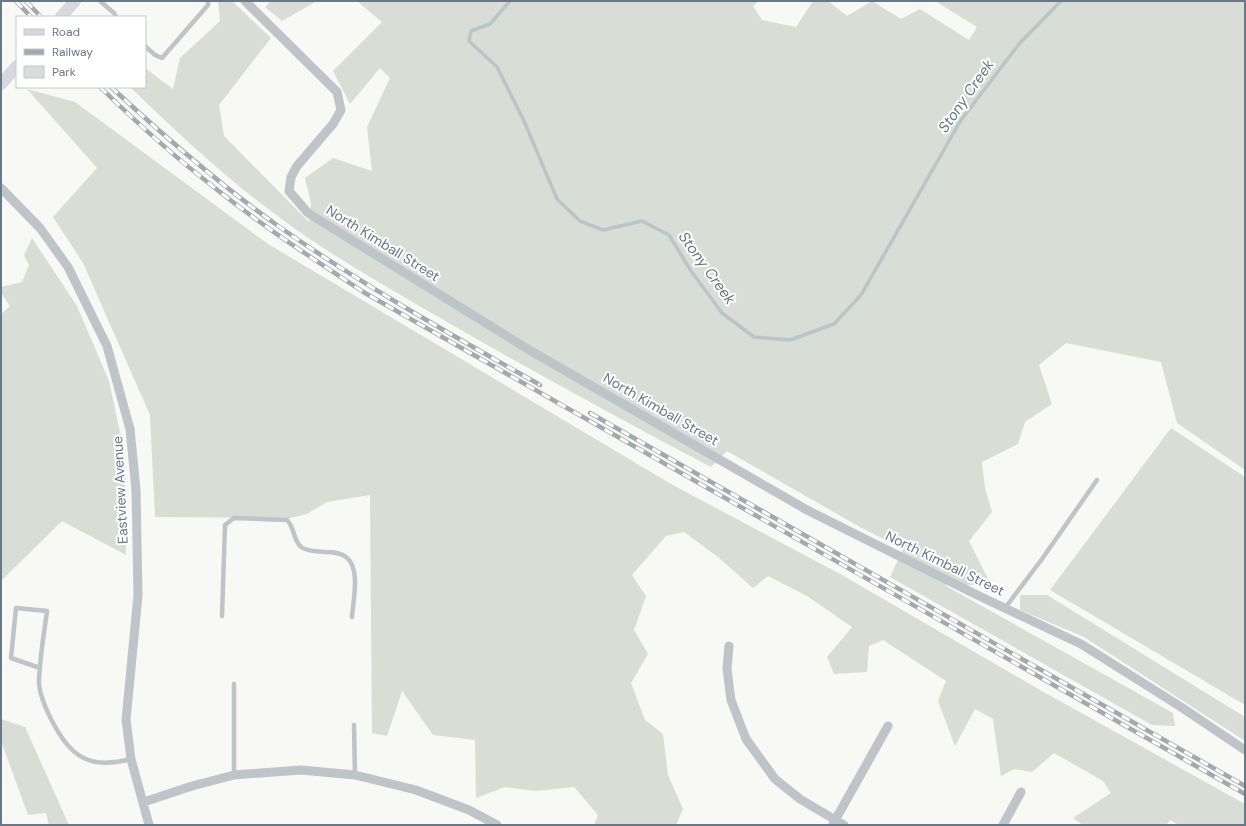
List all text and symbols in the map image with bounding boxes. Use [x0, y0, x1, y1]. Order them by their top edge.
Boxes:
legend [16, 16, 146, 88]
text: Road [52, 24, 80, 40]
text: Railway [52, 44, 93, 60]
water label: Stony Creek [933, 55, 999, 137]
text: Park [52, 64, 76, 80]
street label: North Kimball Street [323, 201, 443, 285]
water label: Stony Creek [674, 228, 740, 309]
street label: North Kimball Street [600, 369, 722, 449]
street label: Eastview Avenue [108, 435, 132, 544]
street label: North Kimball Street [882, 526, 1008, 600]

